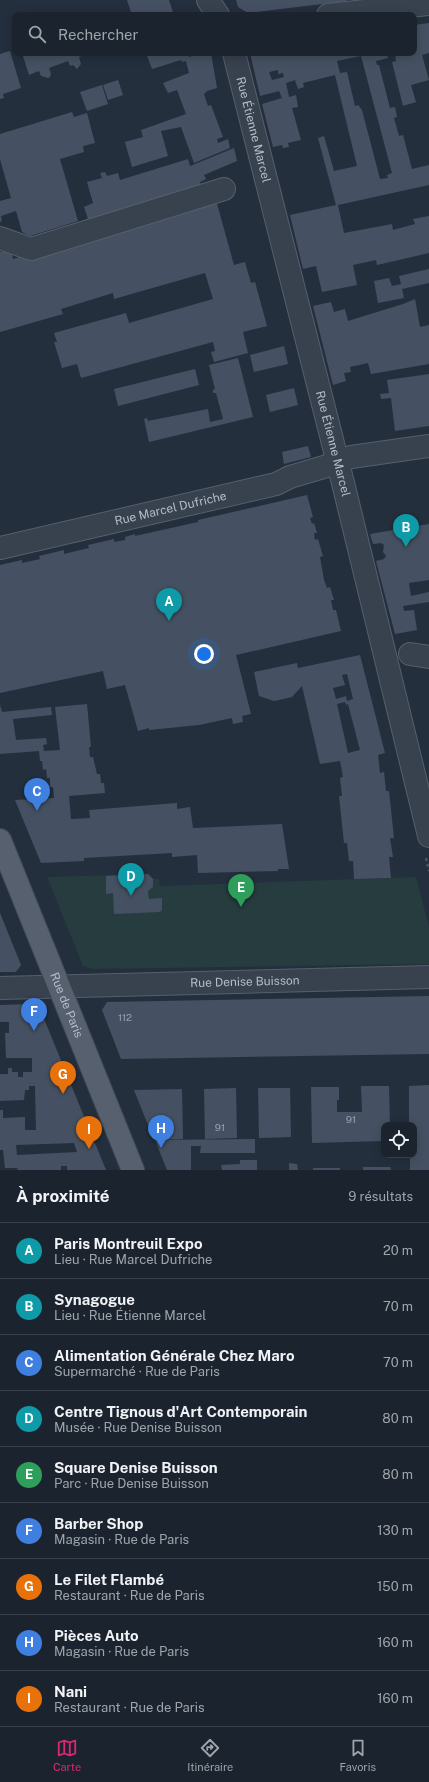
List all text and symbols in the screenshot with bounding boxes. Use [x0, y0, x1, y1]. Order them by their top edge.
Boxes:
search box [12, 12, 417, 56]
icon: search [26, 23, 48, 45]
text: Rechercher [58, 26, 138, 43]
street label: Rue Étienne Marcel [233, 75, 274, 184]
street label: Rue Étienne Marcel [313, 389, 353, 498]
street label: Rue Marcel Dufriche [113, 489, 228, 528]
pin: B [393, 514, 419, 547]
pin: A [156, 588, 182, 621]
your location [194, 644, 214, 664]
pin: C [24, 778, 50, 811]
pin: D [118, 863, 144, 896]
pin: E [228, 874, 254, 907]
street label: Rue de Paris [47, 970, 86, 1040]
street label: Rue Denise Buisson [190, 973, 300, 990]
pin: F [21, 998, 47, 1031]
house number: 112 [118, 1011, 132, 1023]
pin: G [50, 1061, 76, 1094]
house number: 91 [346, 1113, 356, 1125]
pin: H [148, 1115, 174, 1148]
pin: I [76, 1116, 102, 1149]
house number: 91 [215, 1121, 225, 1133]
map controls [381, 1122, 417, 1158]
button: locate [381, 1122, 417, 1158]
text: À proximité [16, 1186, 110, 1206]
text: 9 résultats [348, 1189, 413, 1204]
text: Paris Montreuil Expo [54, 1235, 203, 1252]
text: A [24, 1243, 34, 1258]
text: 20 m [383, 1243, 413, 1258]
text: Lieu · Rue Marcel Dufriche [54, 1252, 212, 1267]
text: Synagogue [54, 1291, 135, 1308]
text: B [25, 1299, 33, 1314]
text: 70 m [383, 1299, 413, 1314]
text: Lieu · Rue Étienne Marcel [54, 1308, 206, 1323]
text: Alimentation Générale Chez Maro [54, 1347, 295, 1364]
text: C [24, 1355, 34, 1370]
text: 70 m [383, 1355, 413, 1370]
text: Supermarché · Rue de Paris [54, 1364, 220, 1379]
text: Centre Tignous d'Art Contemporain [54, 1403, 307, 1420]
text: D [24, 1411, 34, 1426]
text: 80 m [382, 1411, 413, 1426]
text: Musée · Rue Denise Buisson [54, 1420, 222, 1435]
text: Square Denise Buisson [54, 1459, 218, 1476]
text: E [25, 1467, 33, 1482]
text: 80 m [382, 1467, 413, 1482]
text: Parc · Rue Denise Buisson [54, 1476, 209, 1491]
text: Barber Shop [54, 1515, 143, 1532]
text: F [25, 1523, 33, 1538]
text: 130 m [377, 1523, 413, 1538]
text: Magasin · Rue de Paris [54, 1532, 189, 1547]
text: Le Filet Flambé [54, 1571, 164, 1588]
text: G [24, 1579, 34, 1594]
text: 150 m [377, 1579, 413, 1594]
text: Restaurant · Rue de Paris [54, 1588, 205, 1603]
text: Pièces Auto [54, 1627, 139, 1644]
text: H [24, 1635, 34, 1650]
text: 160 m [377, 1635, 413, 1650]
text: Magasin · Rue de Paris [54, 1644, 189, 1659]
text: Nani [54, 1683, 87, 1700]
text: I [27, 1691, 31, 1706]
text: 160 m [377, 1691, 413, 1706]
text: Restaurant · Rue de Paris [54, 1700, 205, 1715]
tab: Carte [53, 1737, 81, 1773]
tab: Itinéraire [187, 1737, 233, 1773]
tab: Favoris [339, 1737, 376, 1773]

